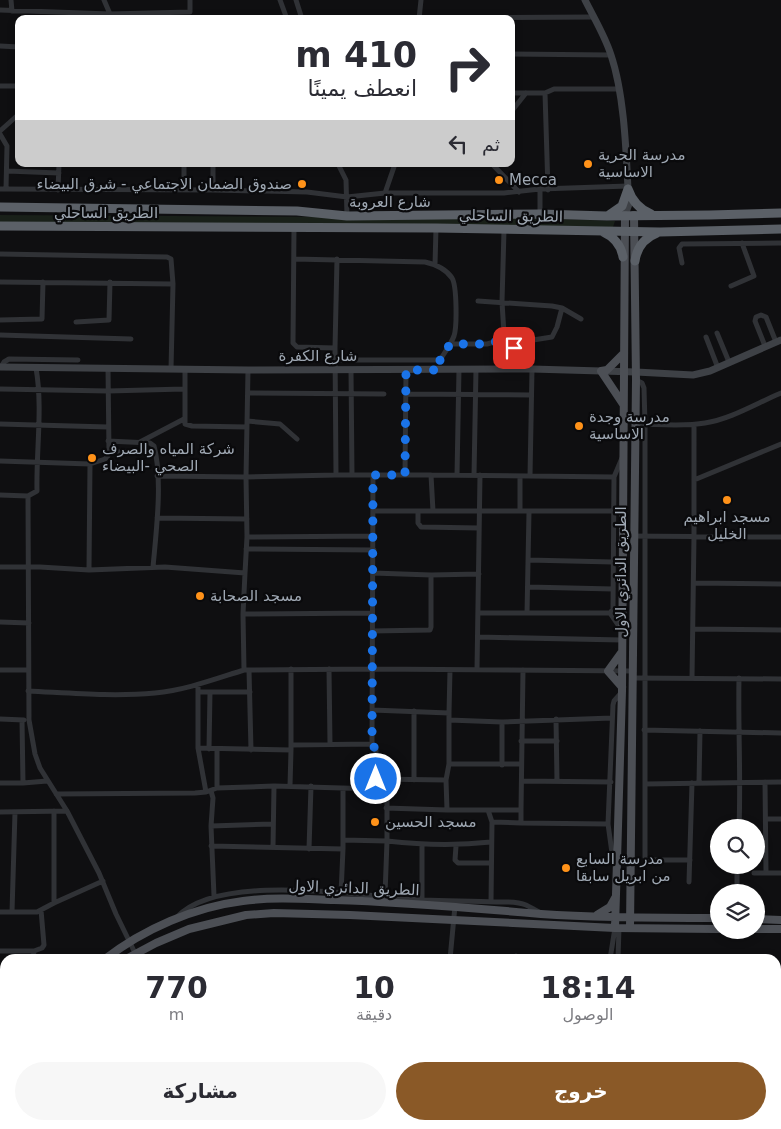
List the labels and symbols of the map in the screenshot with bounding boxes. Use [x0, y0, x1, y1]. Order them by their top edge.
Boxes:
place label: مدرسة الحرية الاساسية [598, 146, 685, 181]
marker: مدرسة الحرية الاساسية [582, 158, 594, 170]
place label: Mecca [509, 171, 557, 189]
marker: Mecca [493, 174, 505, 186]
place label: صندوق الضمان الاجتماعي - شرق البيضاء [37, 175, 292, 194]
marker: صندوق الضمان الاجتماعي - شرق البيضاء [296, 178, 308, 190]
street label: شارع العروبة [349, 193, 431, 211]
street label: الطريق الساحلي [54, 204, 158, 223]
street label: الطريق الساحلي [459, 206, 563, 227]
pin [493, 327, 535, 369]
street label: شارع الكفرة [279, 347, 357, 365]
place label: مدرسة وجدة الاساسية [589, 408, 670, 443]
marker: مدرسة وجدة الاساسية [573, 420, 585, 432]
place label: شركة المياه والصرف الصحي -البيضاء [102, 440, 235, 476]
marker: شركة المياه والصرف الصحي -البيضاء [86, 452, 98, 464]
marker: مسجد ابراهيم الخليل [721, 494, 733, 506]
street label: الطريق الدائري الاول [612, 506, 631, 638]
place label: مسجد ابراهيم الخليل [684, 508, 770, 543]
place label: مسجد الصحابة [210, 587, 302, 605]
marker: مسجد الصحابة [194, 590, 206, 602]
position arrow [349, 752, 401, 804]
place label: مسجد الحسين [385, 813, 477, 831]
marker: مسجد الحسين [369, 816, 381, 828]
place label: مدرسة السابع من ابريل سابقا [576, 850, 671, 885]
marker: مدرسة السابع من ابريل سابقا [560, 862, 572, 874]
street label: الطريق الدائري الاول [288, 877, 420, 900]

